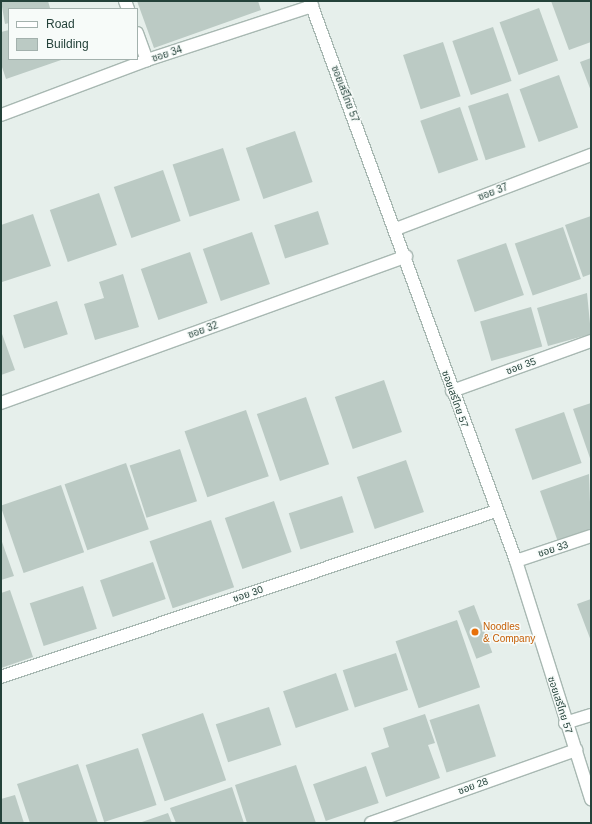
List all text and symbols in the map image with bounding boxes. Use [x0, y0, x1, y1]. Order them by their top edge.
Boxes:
legend [8, 8, 138, 60]
text: Road [46, 17, 75, 31]
text: Building [46, 37, 89, 51]
street label: ซอย 34 [150, 43, 184, 65]
street label: ซอยเสรีไทย 57 [329, 64, 361, 124]
street label: ซอย 37 [476, 181, 510, 203]
street label: ซอย 32 [186, 319, 220, 341]
street label: ซอย 35 [504, 355, 538, 377]
street label: ซอยเสรีไทย 57 [439, 369, 471, 429]
street label: ซอย 33 [536, 538, 570, 560]
street label: ซอย 30 [231, 583, 265, 605]
place label: Noodles & Company [483, 620, 535, 644]
marker: Noodles & Company [470, 627, 480, 637]
street label: ซอยเสรีไทย 57 [545, 675, 575, 735]
street label: ซอย 28 [456, 775, 490, 797]

